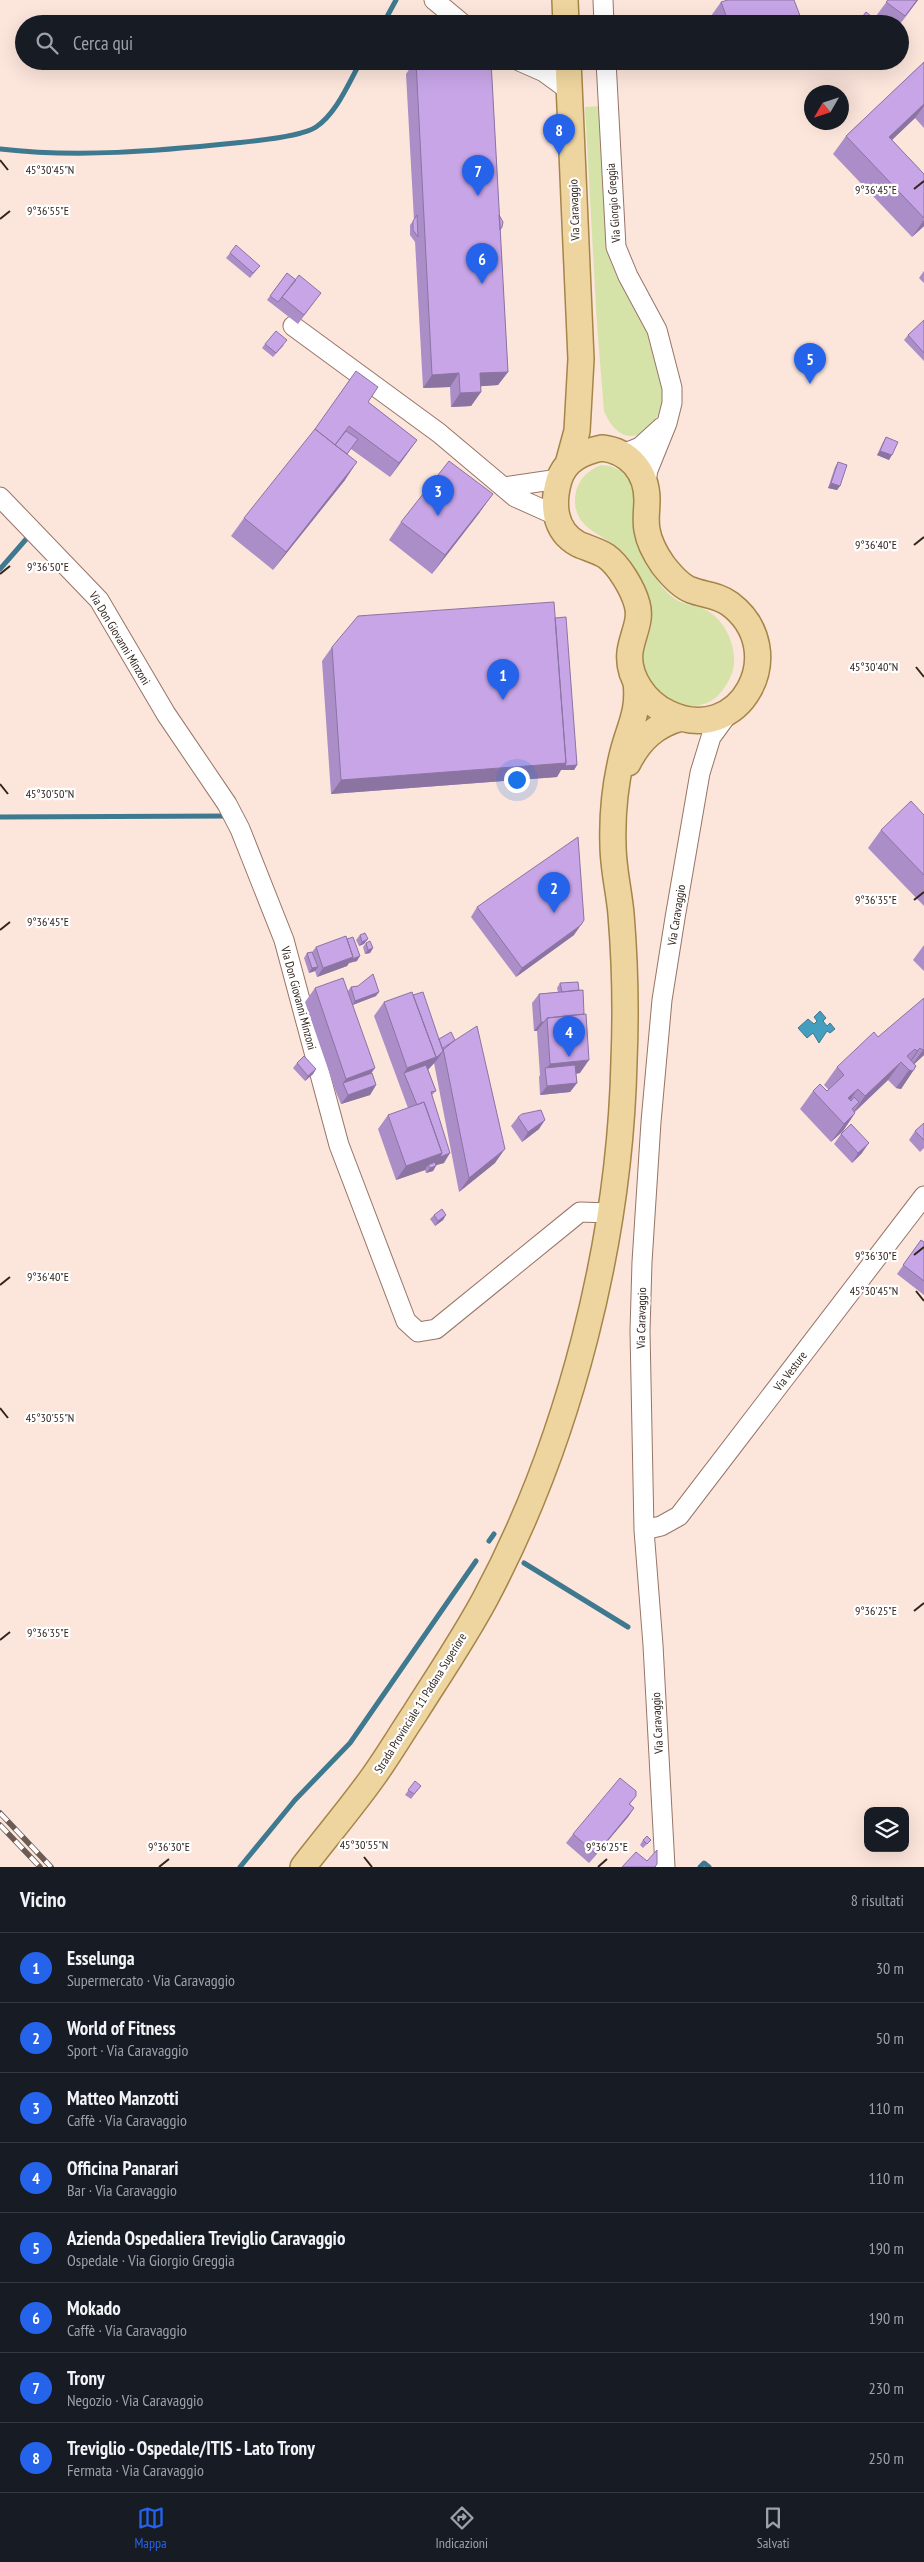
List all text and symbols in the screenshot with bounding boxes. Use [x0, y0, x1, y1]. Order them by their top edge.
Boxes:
search box [15, 15, 909, 70]
icon: search [33, 29, 61, 57]
text: Cerca qui [73, 31, 133, 55]
north arrow [804, 85, 849, 130]
pin: 8 [543, 114, 575, 155]
pin: 7 [462, 155, 494, 196]
text: 45°30'45"N [26, 162, 74, 177]
street label: Via Giorgio Greggia [603, 162, 623, 244]
street label: Via Caravaggio [565, 179, 583, 242]
text: 9°36'45"E [855, 182, 897, 197]
text: 9°36'55"E [27, 203, 69, 218]
pin: 6 [466, 243, 498, 284]
pin: 5 [794, 343, 826, 384]
pin: 3 [422, 475, 454, 516]
text: 9°36'40"E [855, 537, 897, 552]
text: 9°36'50"E [27, 559, 69, 574]
street label: Via Don Giovanni Minzoni [86, 588, 154, 687]
pin: 1 [487, 659, 519, 700]
text: 45°30'40"N [850, 659, 898, 674]
your location [504, 767, 530, 793]
text: 45°30'50"N [26, 786, 74, 801]
pin: 2 [538, 872, 570, 913]
street label: Via Caravaggio [664, 884, 688, 947]
text: 9°36'35"E [855, 892, 897, 907]
text: 9°36'45"E [27, 914, 69, 929]
street label: Via Don Giovanni Minzoni [278, 944, 320, 1051]
pin: 4 [553, 1016, 585, 1057]
text: 9°36'30"E [855, 1248, 897, 1263]
text: 9°36'40"E [27, 1269, 69, 1284]
text: 45°30'45"N [850, 1283, 898, 1298]
street label: Via Caravaggio [633, 1287, 649, 1350]
street label: Via Vesture [770, 1348, 810, 1395]
text: 45°30'55"N [26, 1410, 74, 1425]
text: 9°36'25"E [855, 1603, 897, 1618]
text: 9°36'35"E [27, 1625, 69, 1640]
street label: Strada Provinciale 11 Padana Superiore [371, 1630, 469, 1776]
street label: Via Caravaggio [648, 1692, 666, 1755]
map controls [864, 1807, 909, 1852]
button: layers [864, 1807, 909, 1852]
text: 45°30'55"N [340, 1837, 388, 1852]
text: 9°36'30"E [148, 1839, 190, 1854]
text: 9°36'25"E [586, 1839, 628, 1854]
text: Vicino [20, 1886, 66, 1913]
text: 8 risultati [851, 1890, 904, 1910]
text: Esselunga [67, 1946, 135, 1970]
text: 1 [32, 1958, 40, 1978]
text: 30 m [876, 1958, 904, 1978]
text: Supermercato · Via Caravaggio [67, 1970, 235, 1990]
text: World of Fitness [67, 2016, 176, 2040]
text: 2 [32, 2028, 40, 2048]
text: 50 m [876, 2028, 904, 2048]
text: Sport · Via Caravaggio [67, 2040, 189, 2060]
text: Matteo Manzotti [67, 2086, 179, 2110]
text: 3 [32, 2098, 40, 2118]
text: 110 m [869, 2098, 904, 2118]
text: Caffè · Via Caravaggio [67, 2110, 187, 2130]
text: Officina Panarari [67, 2156, 179, 2180]
text: 4 [32, 2168, 40, 2188]
text: 110 m [869, 2168, 904, 2188]
text: Bar · Via Caravaggio [67, 2180, 177, 2200]
text: Azienda Ospedaliera Treviglio Caravaggio [67, 2226, 345, 2250]
text: 5 [32, 2238, 40, 2258]
text: 190 m [869, 2238, 904, 2258]
text: Ospedale · Via Giorgio Greggia [67, 2250, 235, 2270]
text: Mokado [67, 2296, 121, 2320]
text: 6 [32, 2308, 40, 2328]
text: 190 m [869, 2308, 904, 2328]
text: Caffè · Via Caravaggio [67, 2320, 187, 2340]
text: Trony [67, 2366, 105, 2390]
text: 7 [32, 2378, 40, 2398]
text: 230 m [869, 2378, 904, 2398]
text: Negozio · Via Caravaggio [67, 2390, 203, 2410]
text: Treviglio - Ospedale/ITIS - Lato Trony [67, 2436, 315, 2460]
text: 8 [32, 2448, 40, 2468]
text: 250 m [869, 2448, 904, 2468]
text: Fermata · Via Caravaggio [67, 2460, 204, 2480]
tab: Mappa [134, 2504, 167, 2552]
tab: Indicazioni [436, 2504, 488, 2552]
tab: Salvati [757, 2504, 790, 2552]

